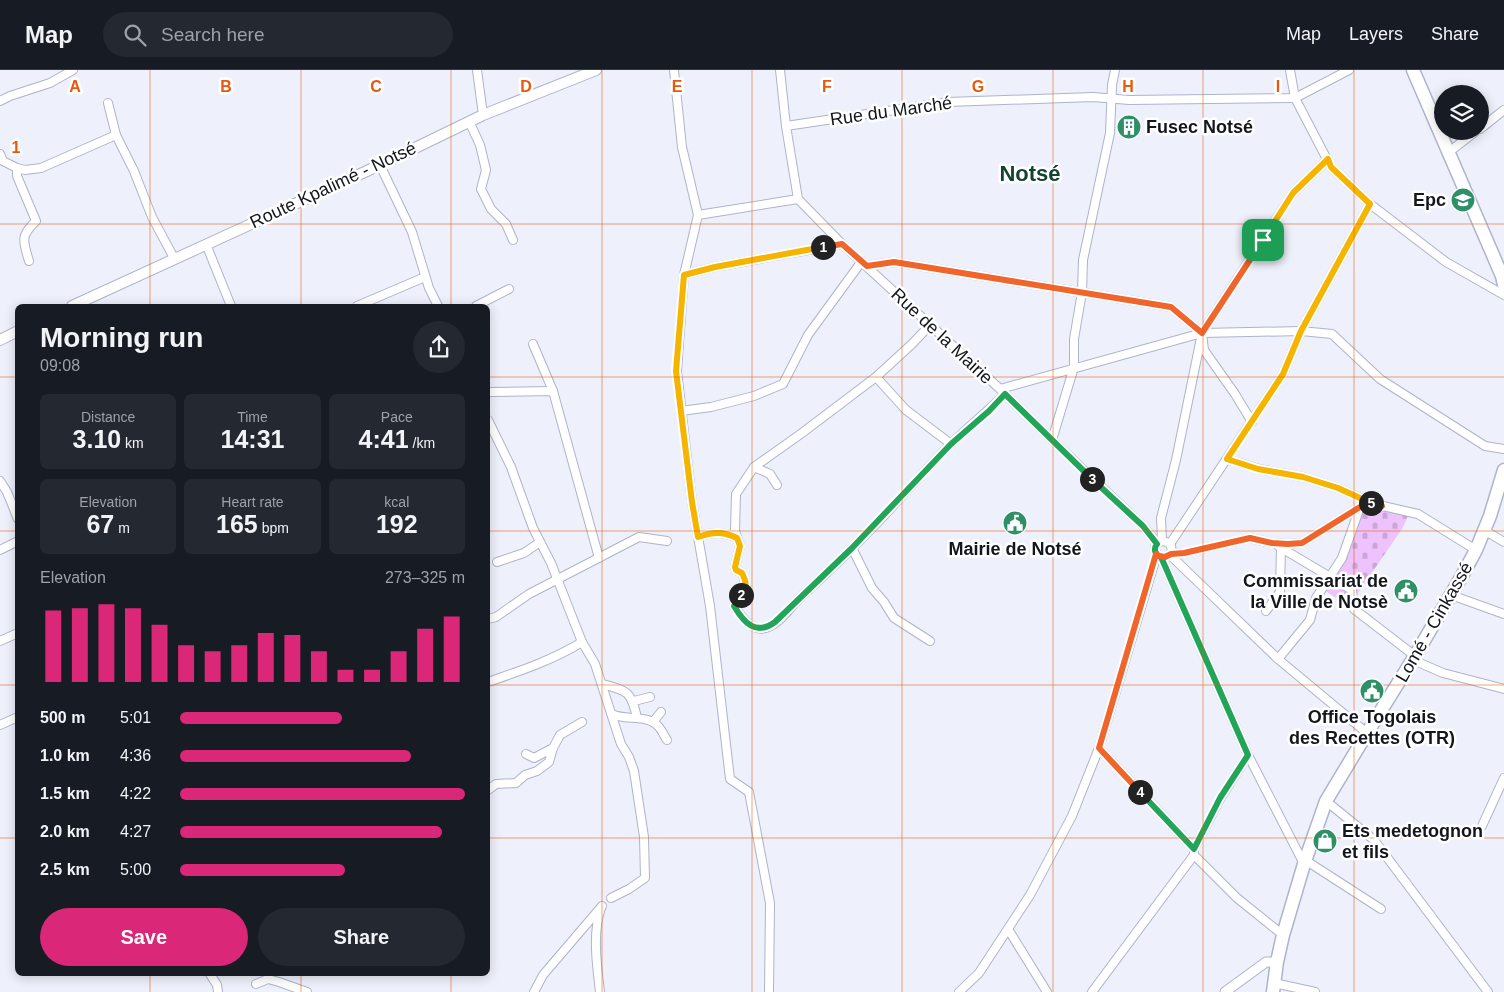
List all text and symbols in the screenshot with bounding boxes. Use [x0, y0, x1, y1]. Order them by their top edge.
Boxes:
search box [103, 12, 453, 57]
text: Map [25, 21, 73, 48]
icon: search [121, 21, 149, 49]
text: Search here [161, 24, 265, 45]
text: Map [1286, 24, 1321, 44]
text: Layers [1349, 24, 1403, 44]
text: Share [1431, 24, 1479, 44]
text: A [69, 78, 81, 95]
text: B [220, 78, 232, 95]
text: C [370, 78, 382, 95]
text: D [520, 78, 532, 95]
text: E [672, 78, 683, 95]
text: F [822, 78, 832, 95]
text: G [972, 78, 984, 95]
text: H [1122, 78, 1134, 95]
text: I [1276, 78, 1280, 95]
map controls [1434, 85, 1489, 140]
button: layers [1434, 85, 1489, 140]
street label: Rue du Marché [829, 93, 953, 129]
building icon: Fusec Notsé [1116, 114, 1142, 140]
place label: Fusec Notsé [1146, 117, 1253, 137]
street label: Route Kpalimé - Notsé [247, 138, 419, 232]
text: 1 [12, 139, 21, 156]
district label: Notsé [999, 161, 1061, 186]
school or university icon: Epc [1450, 187, 1476, 213]
place label: Epc [1413, 190, 1446, 210]
pin [1242, 219, 1284, 261]
icon: arrive [1249, 226, 1277, 254]
pin: 1 [810, 234, 836, 260]
text: 1 [820, 239, 827, 255]
street label: Rue de la Mairie [887, 284, 997, 388]
button: share [413, 321, 465, 373]
text: Morning run [40, 322, 203, 353]
text: 09:08 [40, 357, 80, 374]
text: Distance [81, 409, 135, 425]
text: Time [237, 409, 268, 425]
text: Pace [381, 409, 413, 425]
text: 3.10 [73, 425, 121, 453]
text: 14:31 [221, 425, 284, 453]
text: 4:41 [359, 425, 409, 453]
text: km [121, 435, 144, 451]
text: /km [409, 435, 435, 451]
pin: 3 [1080, 466, 1104, 492]
text: 3 [1089, 471, 1096, 487]
pin: 5 [1358, 490, 1384, 516]
text: Elevation [79, 494, 137, 510]
text: Heart rate [221, 494, 284, 510]
text: kcal [384, 494, 409, 510]
text: 5 [1368, 495, 1375, 511]
text: 67 [86, 510, 114, 538]
text: 165 [216, 510, 258, 538]
text: 192 [376, 510, 418, 538]
public building icon: Mairie de Notsé [1002, 510, 1028, 536]
text: m [114, 520, 130, 536]
text: bpm [258, 520, 289, 536]
place label: Mairie de Notsé [948, 539, 1082, 559]
street label: Lomé - Cinkassé [1392, 559, 1476, 685]
text: Elevation [40, 569, 106, 586]
text: 273–325 m [385, 569, 465, 586]
place label: Commissariat de la Ville de Notsè [1243, 571, 1388, 612]
public building icon: Commissariat de la Ville de Notsè [1393, 578, 1419, 604]
pin: 2 [728, 582, 754, 608]
text: 2 [738, 587, 745, 603]
public building icon: Office Togolais des Recettes (OTR) [1359, 678, 1385, 704]
place label: Office Togolais des Recettes (OTR) [1289, 707, 1455, 748]
text: 500 m [40, 709, 85, 726]
text: 5:01 [120, 709, 151, 726]
text: 1.0 km [40, 747, 90, 764]
text: 4:36 [120, 747, 151, 764]
pin: 4 [1128, 780, 1152, 804]
text: 4 [1137, 784, 1144, 800]
text: 1.5 km [40, 785, 90, 802]
text: 4:22 [120, 785, 151, 802]
place label: Ets medetognon et fils [1342, 821, 1483, 862]
text: 2.0 km [40, 823, 90, 840]
text: 4:27 [120, 823, 151, 840]
shop icon: Ets medetognon et fils [1312, 828, 1338, 854]
text: 2.5 km [40, 861, 90, 878]
text: 5:00 [120, 861, 151, 878]
button: Save [40, 908, 248, 966]
button: Share [258, 908, 465, 966]

